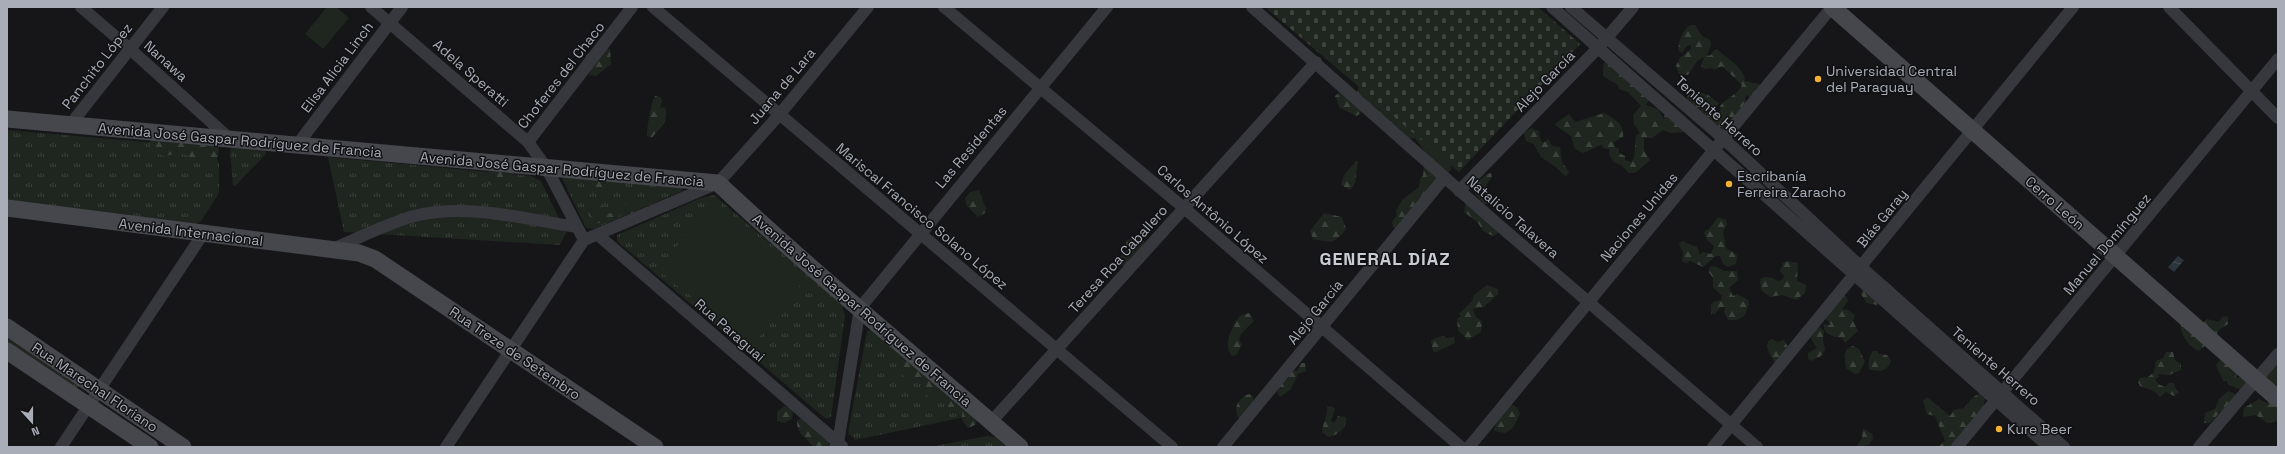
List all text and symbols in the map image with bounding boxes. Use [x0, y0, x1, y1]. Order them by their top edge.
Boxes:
street label: Elisa Alicia Linch [297, 18, 377, 116]
street label: Choferes del Chaco [514, 18, 608, 132]
street label: Panchito López [58, 19, 136, 113]
street label: Adela Speratti [429, 35, 513, 111]
street label: Nanawa [140, 37, 192, 85]
street label: Juana de Lara [745, 44, 819, 128]
street label: Alejo García [1511, 47, 1579, 115]
place label: Universidad Central del Paraguay [1826, 62, 1957, 96]
street label: Teniente Herrero [1672, 72, 1766, 160]
marker: Universidad Central del Paraguay [1813, 74, 1823, 84]
street label: Las Residentas [931, 102, 1011, 192]
street label: Avenida José Gaspar Rodríguez de Francia [97, 119, 383, 161]
street label: Mariscal Francisco Solano López [832, 139, 1012, 293]
street label: Avenida José Gaspar Rodríguez de Francia [419, 148, 705, 190]
street label: Carlos Antônio López [1153, 161, 1273, 267]
place label: Escribanía Ferreira Zaracho [1737, 167, 1846, 201]
street label: Naciones Unidas [1596, 169, 1682, 265]
street label: Natalicio Talavera [1463, 172, 1563, 262]
street label: Cerro León [2022, 172, 2088, 234]
marker: Escribanía Ferreira Zaracho [1724, 179, 1734, 189]
street label: Blás Garay [1853, 185, 1911, 251]
street label: Manuel Domínguez [2059, 189, 2155, 299]
street label: Teresa Roa Caballero [1065, 201, 1171, 317]
street label: Avenida José Gaspar Rodríguez de Francia [749, 210, 975, 410]
street label: Avenida Internacional [118, 214, 264, 250]
district label: GENERAL DÍAZ [1319, 247, 1451, 270]
street label: Alejo García [1283, 276, 1347, 348]
street label: Rua Paraguai [691, 295, 769, 365]
street label: Rua Treze de Setembro [446, 302, 584, 404]
street label: Teniente Herrero [1948, 323, 2044, 409]
street label: Rua Marechal Floriano [29, 338, 161, 436]
north arrow [12, 402, 52, 442]
place label: Kure Beer [2007, 420, 2072, 438]
text: N [30, 423, 42, 439]
marker: Kure Beer [1994, 424, 2004, 434]

